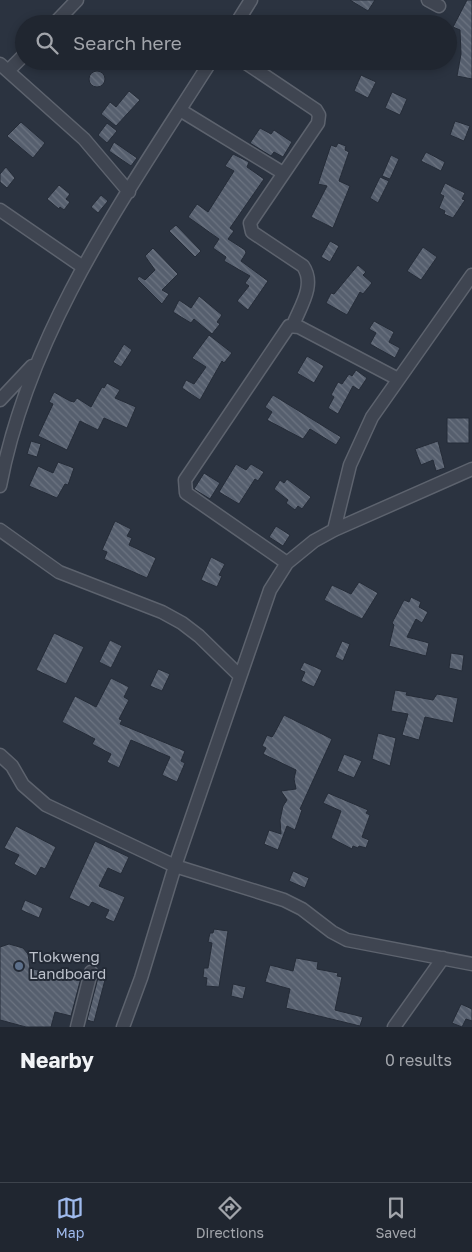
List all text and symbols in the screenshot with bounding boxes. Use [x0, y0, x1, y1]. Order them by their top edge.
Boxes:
search box [15, 15, 457, 70]
icon: search [33, 29, 61, 57]
text: Search here [73, 31, 182, 54]
place label: Tlokweng Landboard [29, 947, 106, 982]
marker: Tlokweng Landboard [13, 960, 25, 972]
text: Nearby [20, 1047, 94, 1073]
text: 0 results [385, 1050, 452, 1070]
tab: Map [56, 1194, 84, 1241]
tab: Directions [196, 1194, 264, 1241]
tab: Saved [375, 1194, 416, 1241]

